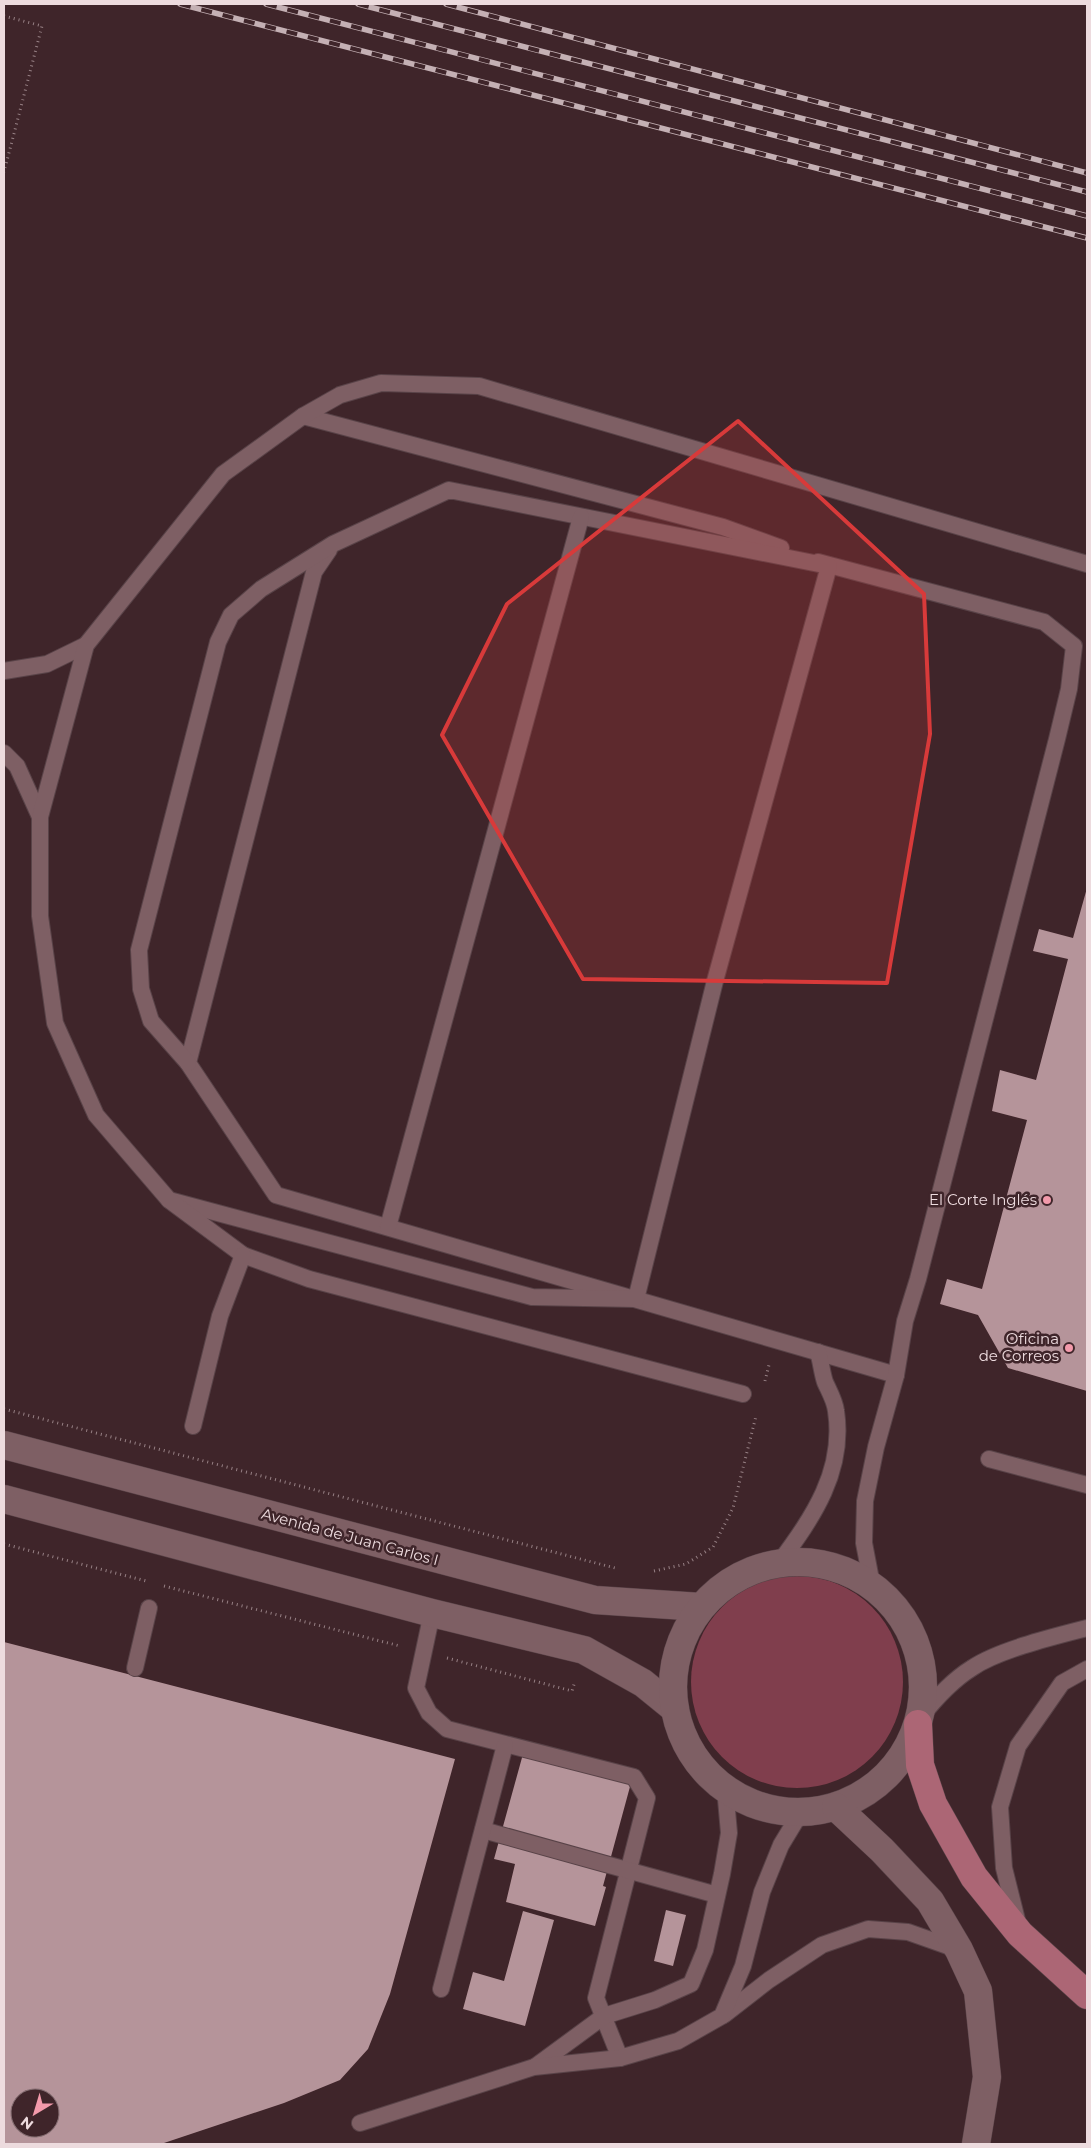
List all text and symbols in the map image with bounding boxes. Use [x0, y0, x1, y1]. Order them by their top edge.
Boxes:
place label: El Corte Inglés [929, 1190, 1037, 1209]
marker: El Corte Inglés [1041, 1194, 1053, 1206]
place label: Oficina de Correos [979, 1329, 1059, 1365]
marker: Oficina de Correos [1063, 1342, 1075, 1354]
street label: Avenida de Juan Carlos I [259, 1504, 441, 1569]
north arrow [10, 2088, 60, 2138]
text: N [17, 2113, 37, 2134]

